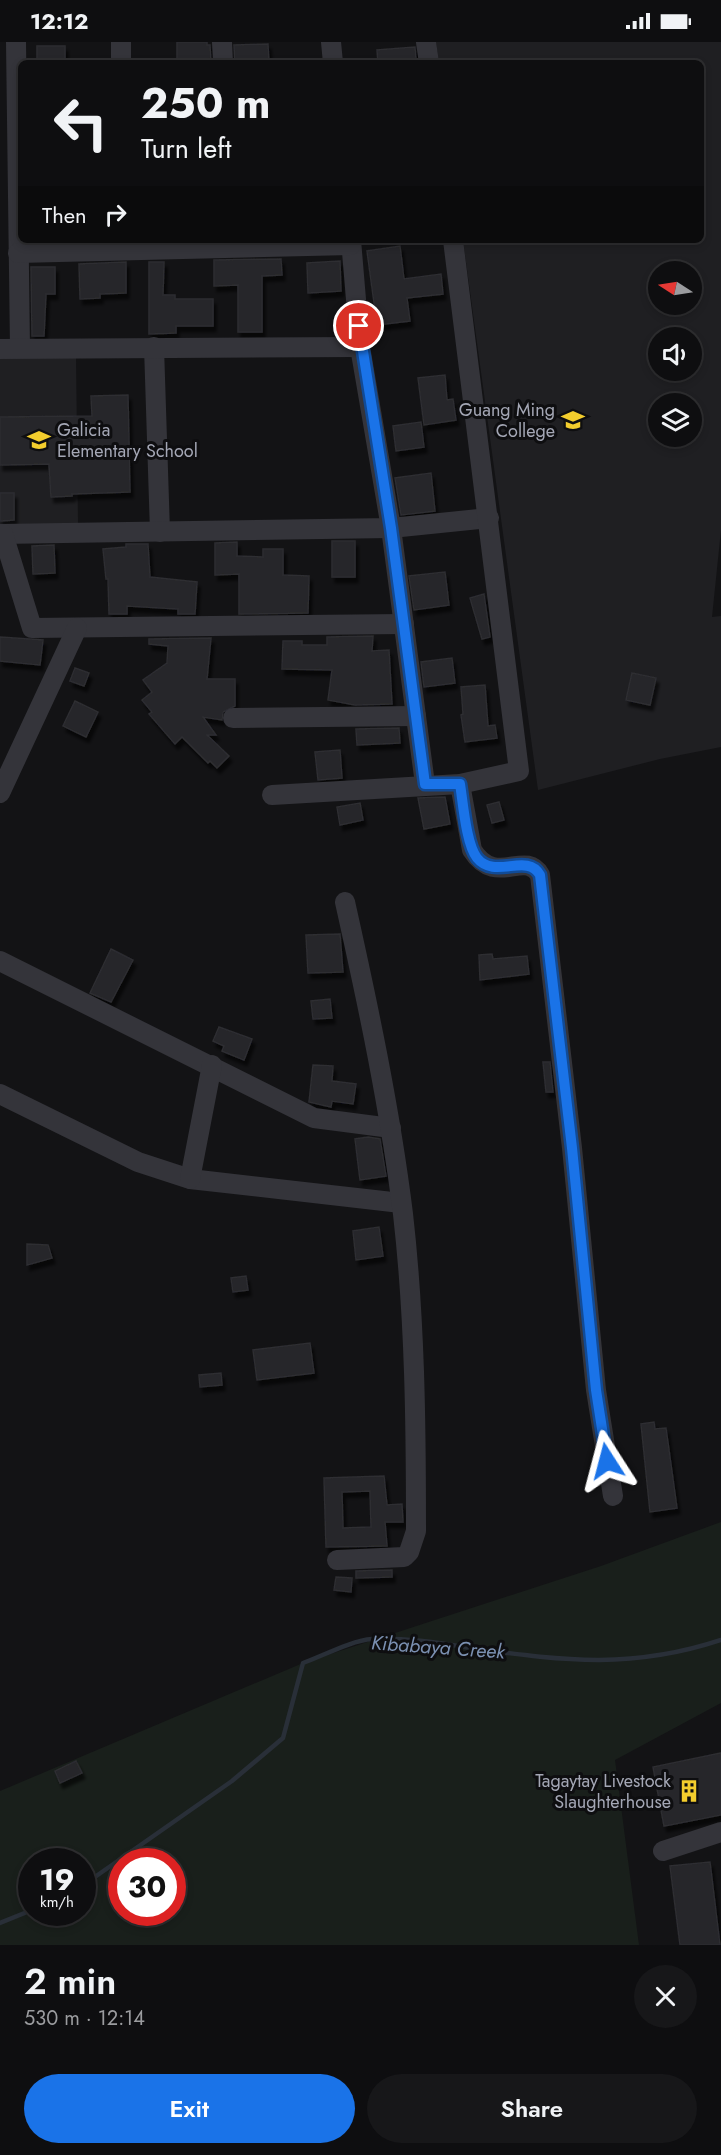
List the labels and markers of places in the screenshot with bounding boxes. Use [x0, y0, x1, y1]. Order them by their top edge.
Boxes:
pin [333, 300, 384, 351]
place label: Guang Ming College [459, 397, 555, 444]
school or university icon: Guang Ming College [560, 407, 586, 433]
place label: Galicia Elementary School [57, 417, 198, 464]
school or university icon: Galicia Elementary School [26, 427, 52, 453]
place label: Tagaytay Livestock Slaughterhouse [535, 1768, 671, 1815]
building icon: Tagaytay Livestock Slaughterhouse [676, 1778, 702, 1804]

